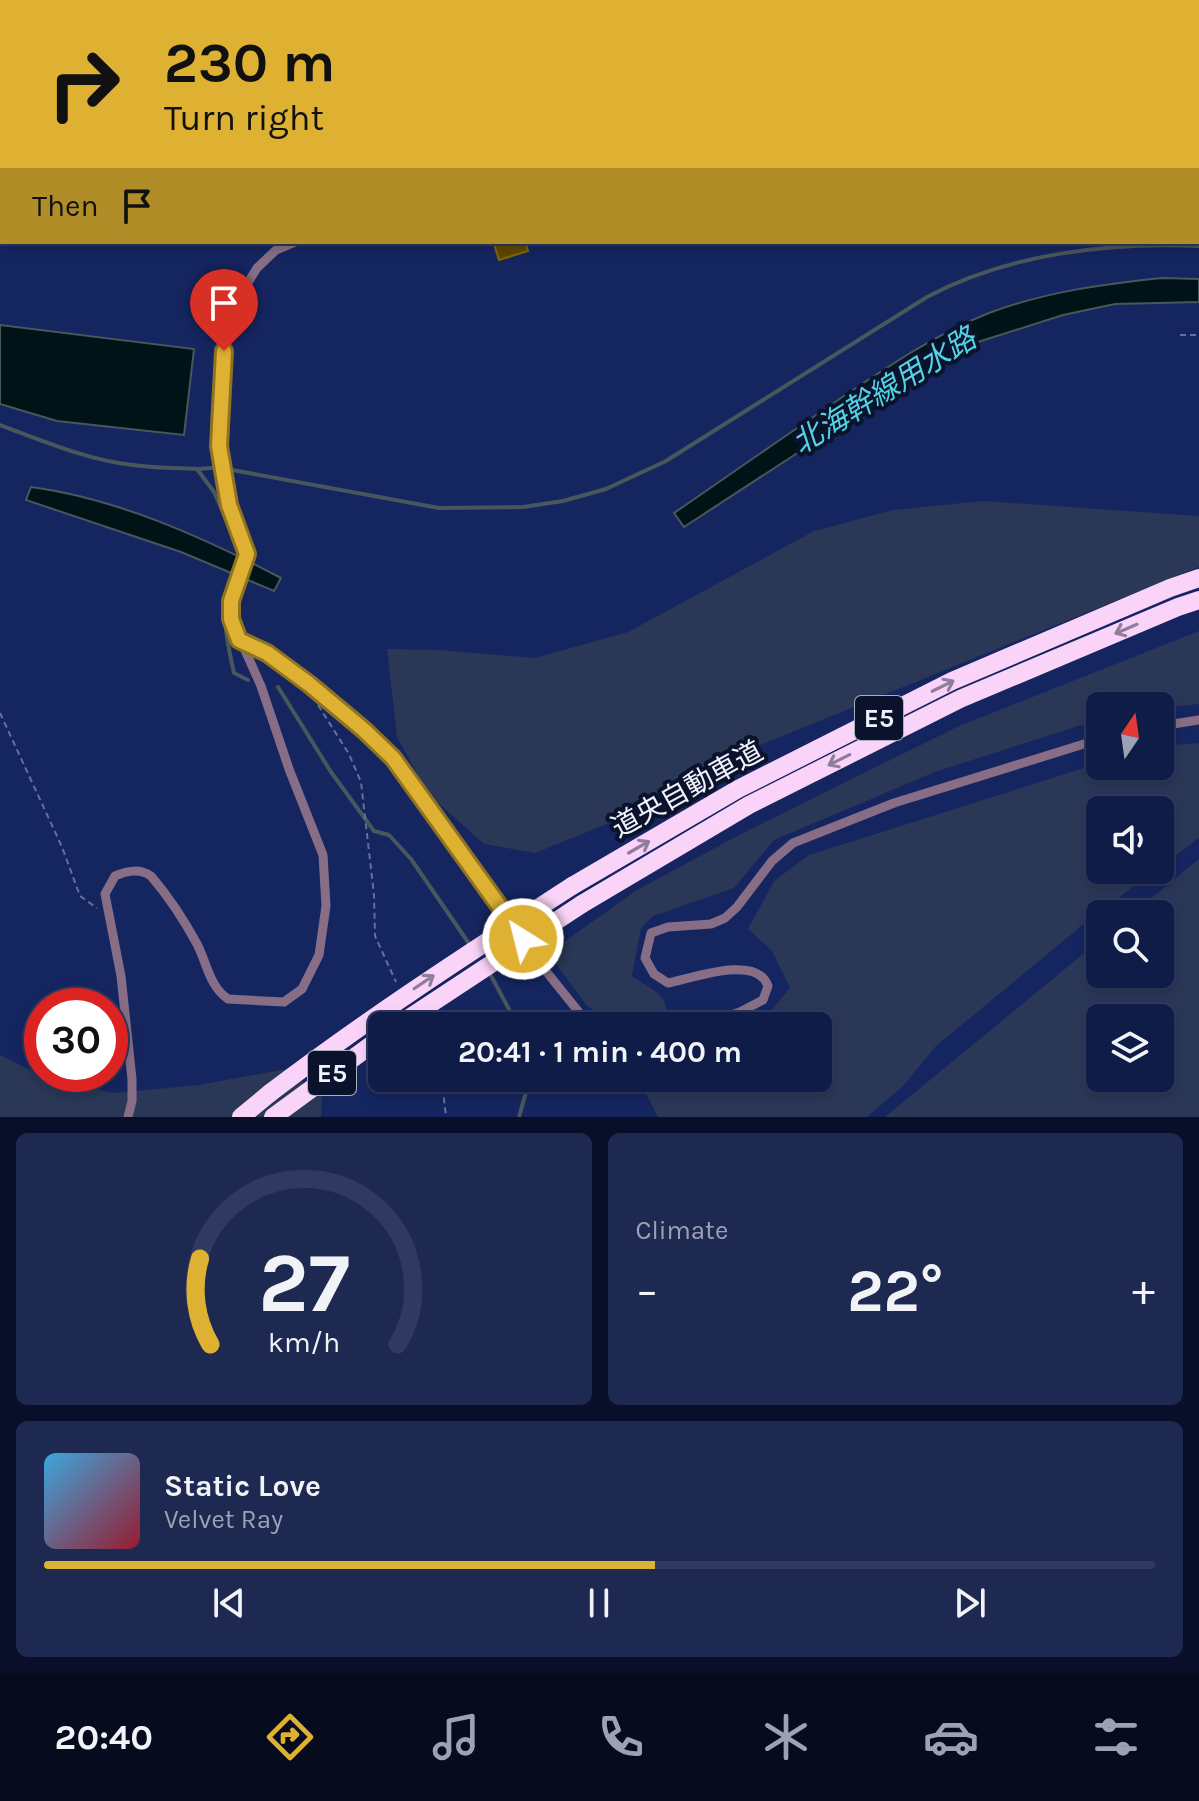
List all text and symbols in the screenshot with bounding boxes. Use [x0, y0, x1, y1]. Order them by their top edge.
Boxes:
text: 230 m [164, 30, 335, 95]
icon: right [32, 32, 136, 136]
text: Turn right [164, 97, 324, 139]
icon: arrive [115, 184, 159, 228]
text: Then [32, 188, 99, 224]
pin [190, 269, 258, 351]
icon: arrive [202, 281, 246, 325]
water label: 北海幹線用水路 [785, 319, 985, 462]
one-way arrow [1114, 622, 1139, 637]
one-way arrow [931, 678, 955, 693]
north arrow [1086, 692, 1174, 780]
map controls [1086, 692, 1174, 1092]
road number: E5 [855, 696, 903, 740]
street label: 道央自動車道 [606, 734, 768, 844]
one-way arrow [828, 753, 852, 768]
button: sound [1086, 796, 1174, 884]
one-way arrow [627, 839, 650, 855]
position arrow [481, 897, 565, 981]
button: search [1086, 900, 1174, 988]
one-way arrow [412, 974, 434, 990]
speed limit sign: 30 [24, 988, 128, 1092]
button: layers [1086, 1004, 1174, 1092]
text: 20:41 · 1 min · 400 m [458, 1034, 742, 1070]
road number: E5 [308, 1051, 356, 1095]
text: Climate [636, 1215, 728, 1246]
text: 27 [258, 1235, 350, 1332]
text: 22° [847, 1256, 943, 1326]
text: − [636, 1265, 659, 1316]
text: + [1132, 1265, 1155, 1316]
text: km/h [268, 1326, 340, 1359]
text: Static Love [164, 1468, 321, 1504]
text: Velvet Ray [164, 1504, 283, 1535]
icon: previous [207, 1581, 251, 1625]
icon: pause [577, 1581, 621, 1625]
icon: next [948, 1581, 992, 1625]
icon: directions [262, 1709, 318, 1765]
icon: music [428, 1709, 484, 1765]
icon: phone [593, 1709, 649, 1765]
icon: climate [758, 1709, 814, 1765]
icon: car [923, 1709, 979, 1765]
icon: filters [1088, 1709, 1144, 1765]
text: 20:40 [55, 1716, 153, 1758]

